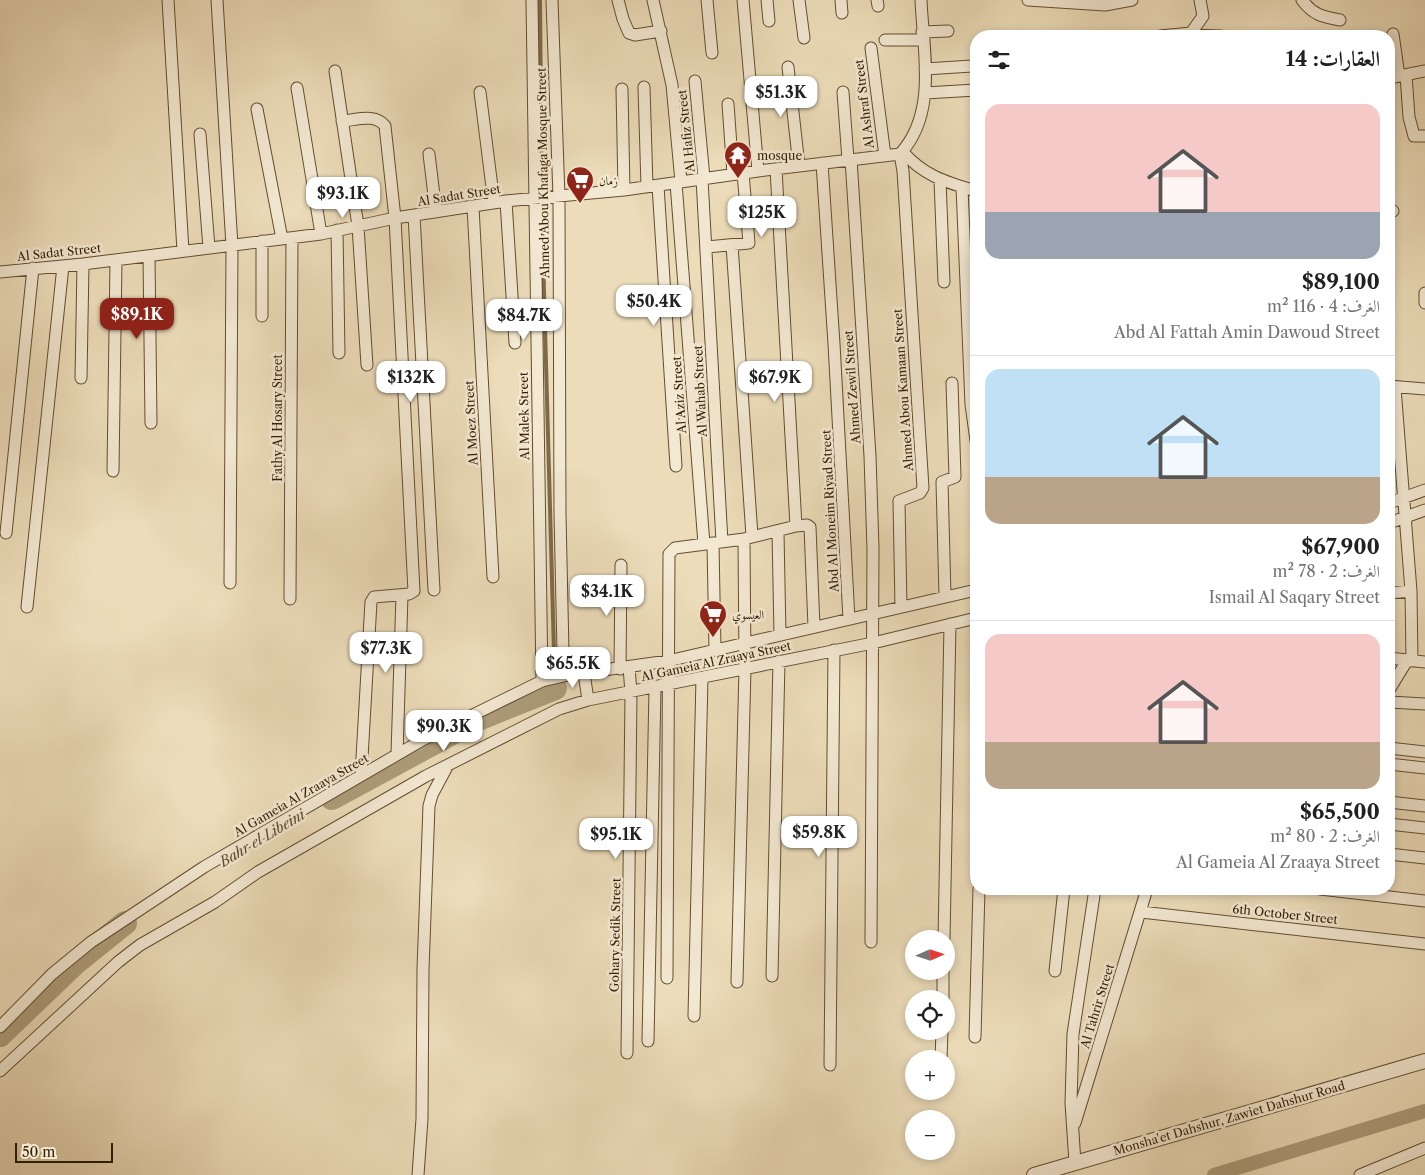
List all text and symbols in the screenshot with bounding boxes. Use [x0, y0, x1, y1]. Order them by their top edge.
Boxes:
icon: filters [985, 46, 1013, 74]
text: العقارات: 14 [1286, 46, 1380, 71]
street label: Al Ashraf Street [851, 58, 877, 150]
street label: Ahmed Abou Khafaga Mosque Street [534, 67, 552, 280]
pin: $51.3K [740, 76, 822, 118]
text: $51.3K [755, 82, 807, 102]
street label: Al Hafiz Street [674, 88, 698, 174]
icon: home [1138, 136, 1228, 226]
temple icon: mosque [723, 140, 753, 179]
place label: mosque [757, 148, 802, 163]
supermarket icon: زمان [565, 165, 595, 204]
place label: زمان [599, 173, 618, 188]
pin: $93.1K [302, 176, 384, 219]
street label: Al Sadat Street [415, 181, 503, 209]
text: $93.1K [317, 183, 369, 203]
pin: $125K [727, 196, 797, 238]
text: $125K [738, 202, 786, 222]
street label: Al Sadat Street [15, 240, 102, 264]
text: $89,100 [1302, 269, 1380, 294]
pin: $50.4K [613, 284, 695, 327]
text: $50.4K [627, 291, 681, 311]
text: الغرف: 4 · 116 m² [1267, 296, 1380, 316]
pin: $89.1K [96, 298, 178, 340]
pin: $84.7K [483, 298, 565, 341]
text: $89.1K [111, 304, 163, 324]
text: $84.7K [497, 305, 551, 325]
street label: Ahmed Abou Kamaan Street [890, 308, 916, 473]
text: Abd Al Fattah Amin Dawoud Street [1114, 322, 1380, 342]
street label: Ahmed Zewil Street [840, 329, 864, 445]
street label: Al Wahab Street [690, 344, 710, 438]
street label: Fathy Al Hosary Street [270, 354, 285, 482]
street label: Al Aziz Street [669, 355, 689, 435]
pin: $132K [376, 360, 446, 403]
pin: $67.9K [734, 360, 816, 403]
text: $132K [387, 367, 435, 387]
text: $67.9K [749, 367, 801, 387]
street label: Al Malek Street [516, 371, 532, 461]
street label: Al Moez Street [461, 379, 481, 467]
icon: home [1138, 402, 1228, 492]
street label: Abd Al Moneim Riyad Street [818, 429, 842, 594]
text: $67,900 [1302, 534, 1380, 559]
text: الغرف: 2 · 78 m² [1273, 561, 1380, 581]
pin: $34.1K [566, 574, 648, 617]
text: $34.1K [581, 581, 633, 601]
text: Ismail Al Saqary Street [1209, 587, 1380, 607]
supermarket icon: العيسوي [698, 599, 728, 638]
place label: العيسوي [732, 607, 765, 625]
pin: $77.3K [345, 632, 427, 674]
text: $77.3K [360, 638, 412, 658]
street label: Al Gameia Al Zraaya Street [639, 638, 793, 684]
pin: $65.5K [532, 646, 614, 689]
text: $65.5K [546, 653, 600, 673]
icon: home [1138, 667, 1228, 757]
pin: $90.3K [403, 710, 485, 752]
text: $90.3K [417, 716, 471, 736]
street label: Al Gameia Al Zraaya Street [230, 750, 372, 840]
text: $65,500 [1300, 799, 1380, 824]
water label: Bahr el Libeini [215, 805, 309, 871]
pin: $59.8K [778, 816, 860, 858]
pin: $95.1K [575, 818, 657, 860]
text: $59.8K [792, 822, 846, 842]
text: $95.1K [590, 824, 642, 844]
text: الغرف: 2 · 80 m² [1270, 826, 1380, 846]
text: Al Gameia Al Zraaya Street [1176, 852, 1380, 872]
street label: Gohary Sedik Street [607, 877, 624, 992]
street label: 6th October Street [1232, 901, 1339, 927]
north arrow [905, 930, 955, 980]
map controls [905, 930, 955, 1160]
street label: Al Tahrir Street [1077, 961, 1117, 1051]
button: locate [905, 990, 955, 1040]
button: + [905, 1050, 955, 1100]
street label: Monsha'et Dahshur, Zawiet Dahshur Road [1111, 1077, 1347, 1158]
button: − [905, 1110, 955, 1160]
scale bar [15, 1140, 112, 1163]
text: 50 m [22, 1143, 55, 1161]

